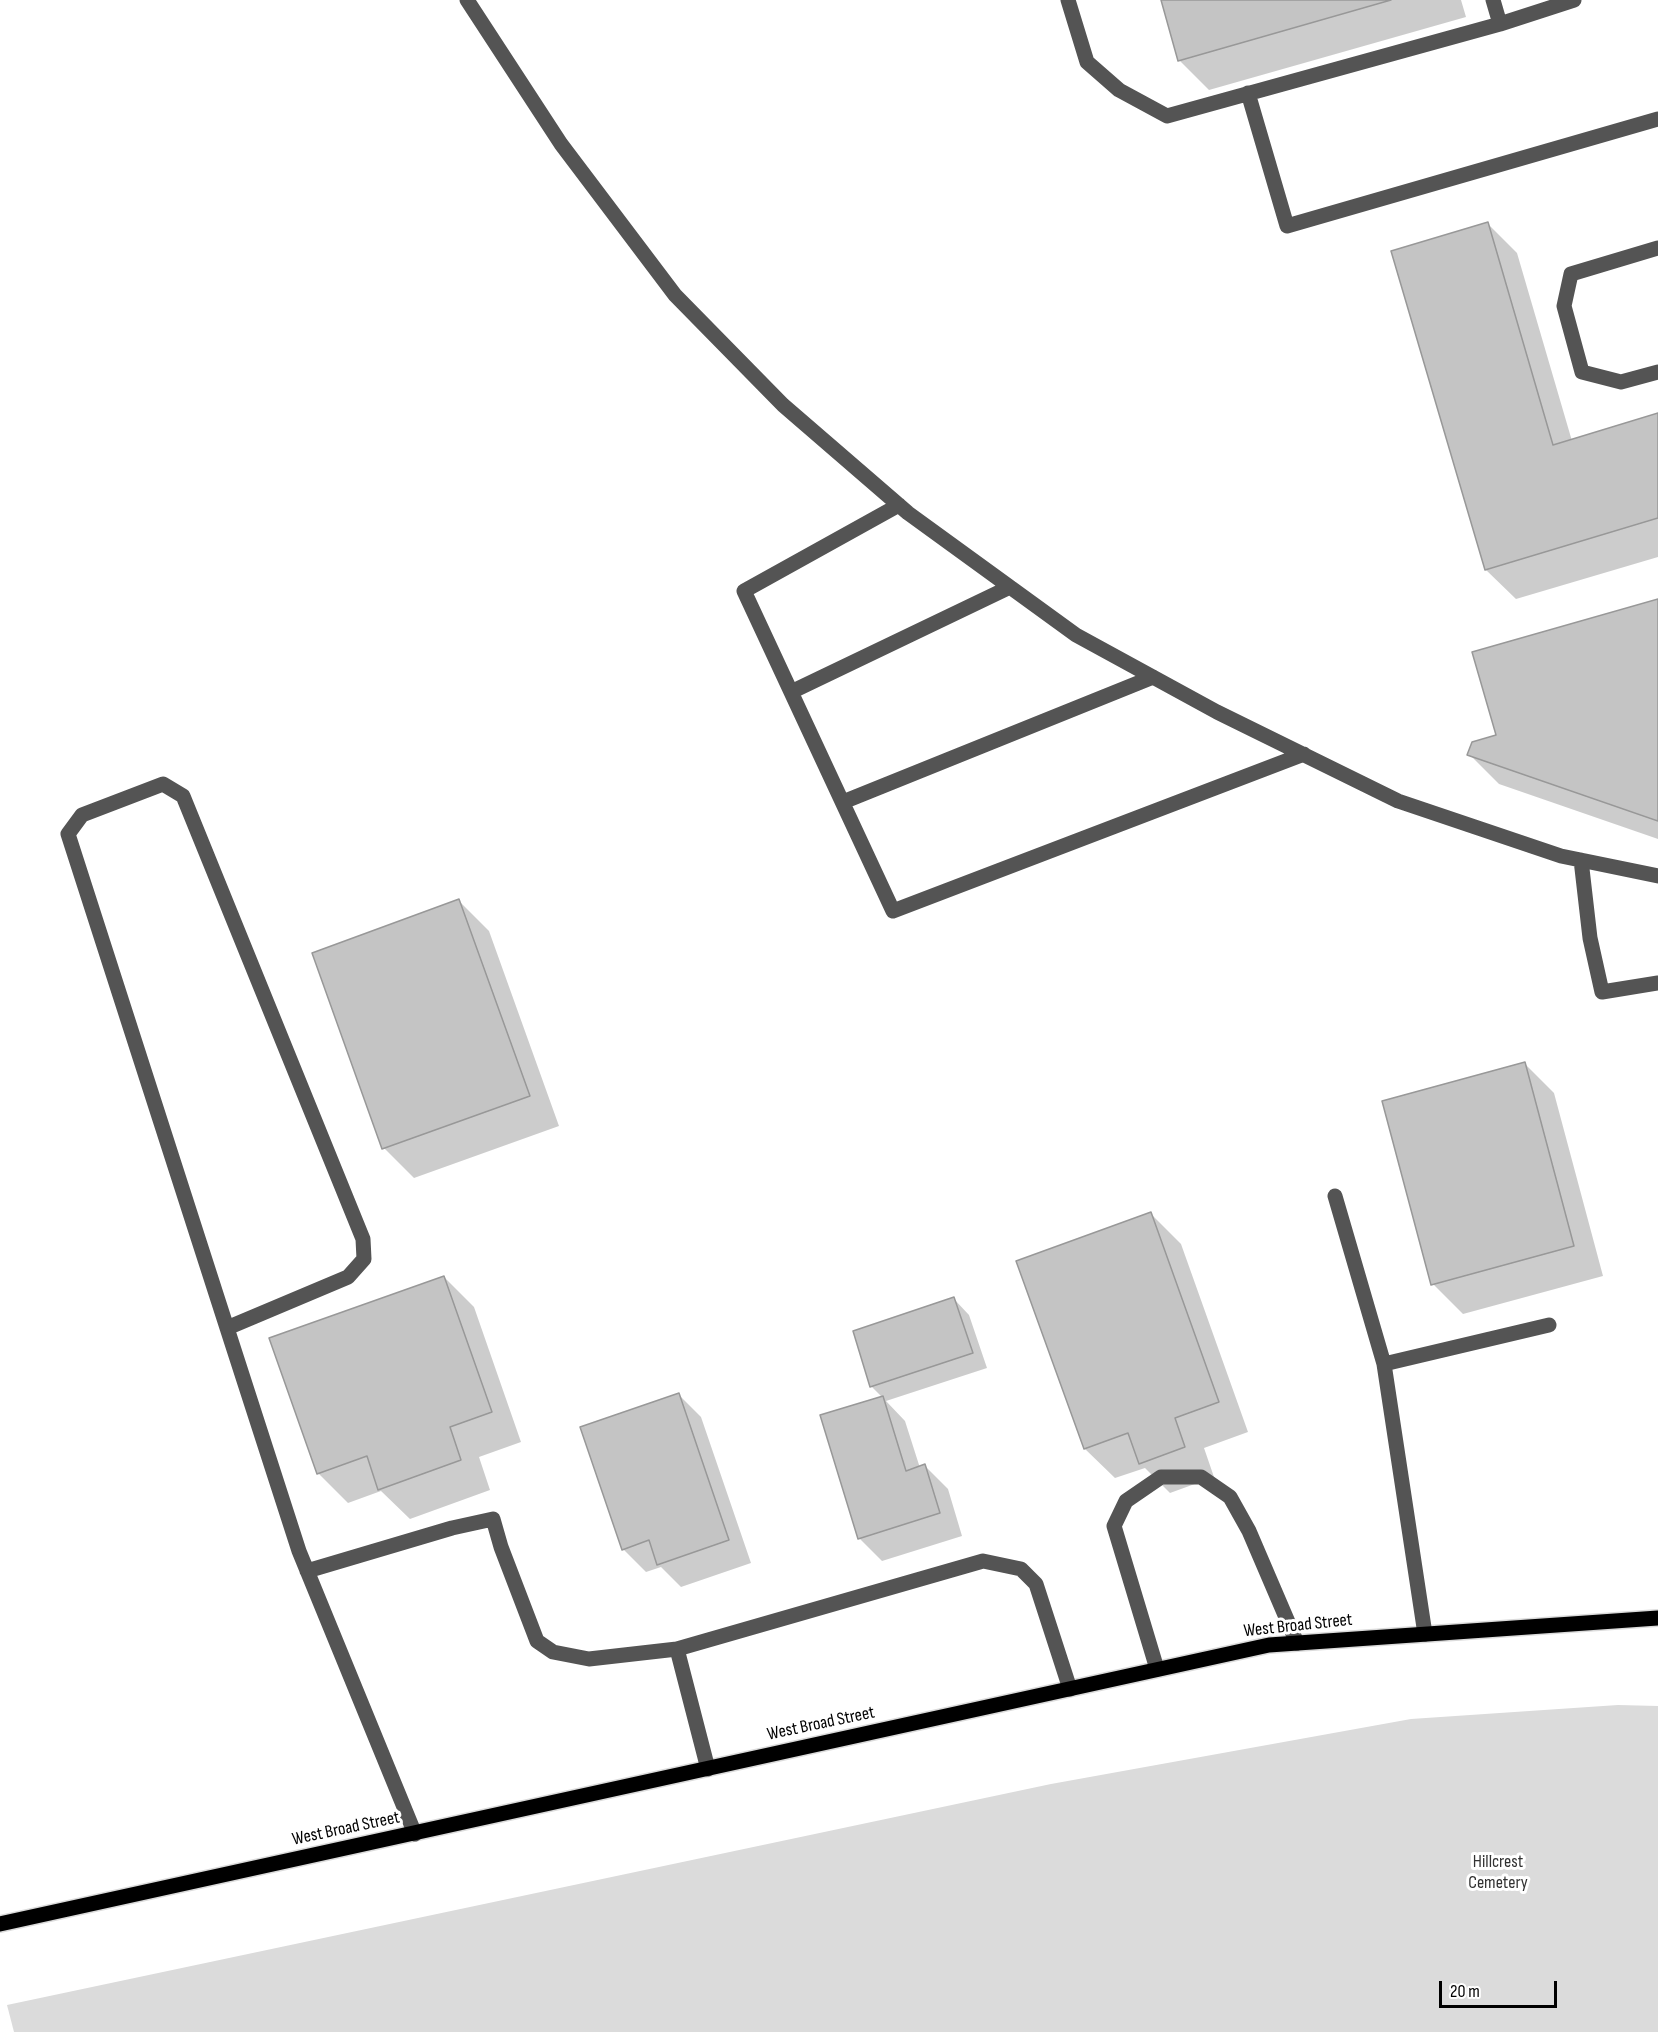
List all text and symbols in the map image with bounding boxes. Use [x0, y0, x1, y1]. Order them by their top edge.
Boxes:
street label: West Broad Street [1243, 1610, 1353, 1642]
street label: West Broad Street [765, 1702, 877, 1746]
street label: West Broad Street [290, 1807, 402, 1851]
park label: Hillcrest Cemetery [1468, 1851, 1528, 1894]
scale bar [1442, 1969, 1560, 2007]
text: 20 m [1450, 1981, 1480, 2002]

